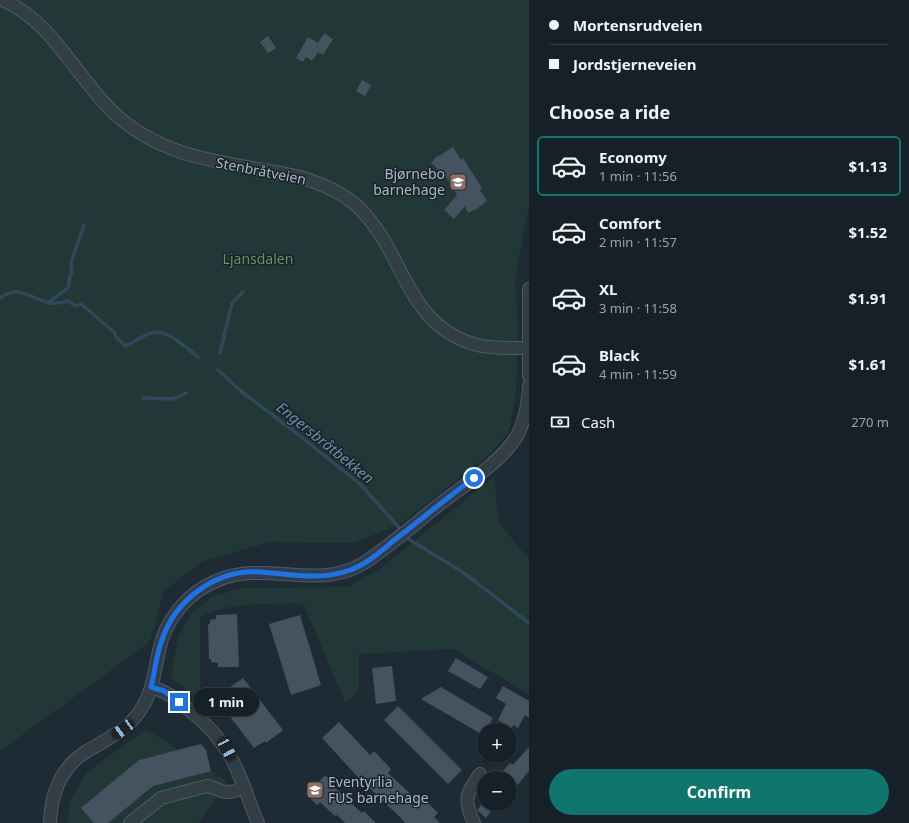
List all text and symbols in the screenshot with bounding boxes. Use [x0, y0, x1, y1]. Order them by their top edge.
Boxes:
text: Mortensrudveien [573, 15, 703, 35]
text: Jordstjerneveien [573, 54, 697, 74]
text: Choose a ride [549, 100, 670, 124]
text: Economy [599, 147, 667, 167]
icon: car [551, 148, 587, 184]
street label: Stenbråtveien [214, 152, 308, 189]
text: $1.13 [848, 156, 887, 176]
place label: Bjørnebo barnehage [373, 164, 445, 199]
text: 1 min · 11:56 [599, 167, 677, 185]
school or university icon: Bjørnebo barnehage [448, 172, 468, 192]
text: Comfort [599, 213, 661, 233]
icon: car [551, 214, 587, 250]
text: $1.52 [848, 222, 887, 242]
text: 2 min · 11:57 [599, 233, 677, 251]
park label: Ljansdalen [223, 249, 293, 268]
text: XL [599, 279, 617, 299]
icon: car [551, 280, 587, 316]
text: $1.91 [848, 288, 887, 308]
text: 3 min · 11:58 [599, 299, 677, 317]
text: Black [599, 345, 639, 365]
icon: car [551, 346, 587, 382]
text: $1.61 [848, 354, 887, 374]
text: 4 min · 11:59 [599, 365, 677, 383]
water label: Engersbråtbekken [273, 397, 378, 488]
icon: cash [549, 411, 571, 433]
text: Cash [581, 412, 615, 432]
text: 270 m [851, 413, 889, 431]
route start [465, 469, 483, 487]
callout: 1 min [193, 688, 259, 716]
route end [170, 693, 188, 711]
text: 1 min [208, 693, 244, 711]
car [110, 717, 136, 741]
map controls [477, 723, 517, 811]
button: + [477, 723, 517, 763]
car [216, 736, 238, 762]
button: Confirm [549, 769, 889, 815]
button: − [477, 771, 517, 811]
place label: Eventyrlia FUS barnehage [328, 772, 429, 807]
school or university icon: Eventyrlia FUS barnehage [305, 780, 325, 800]

